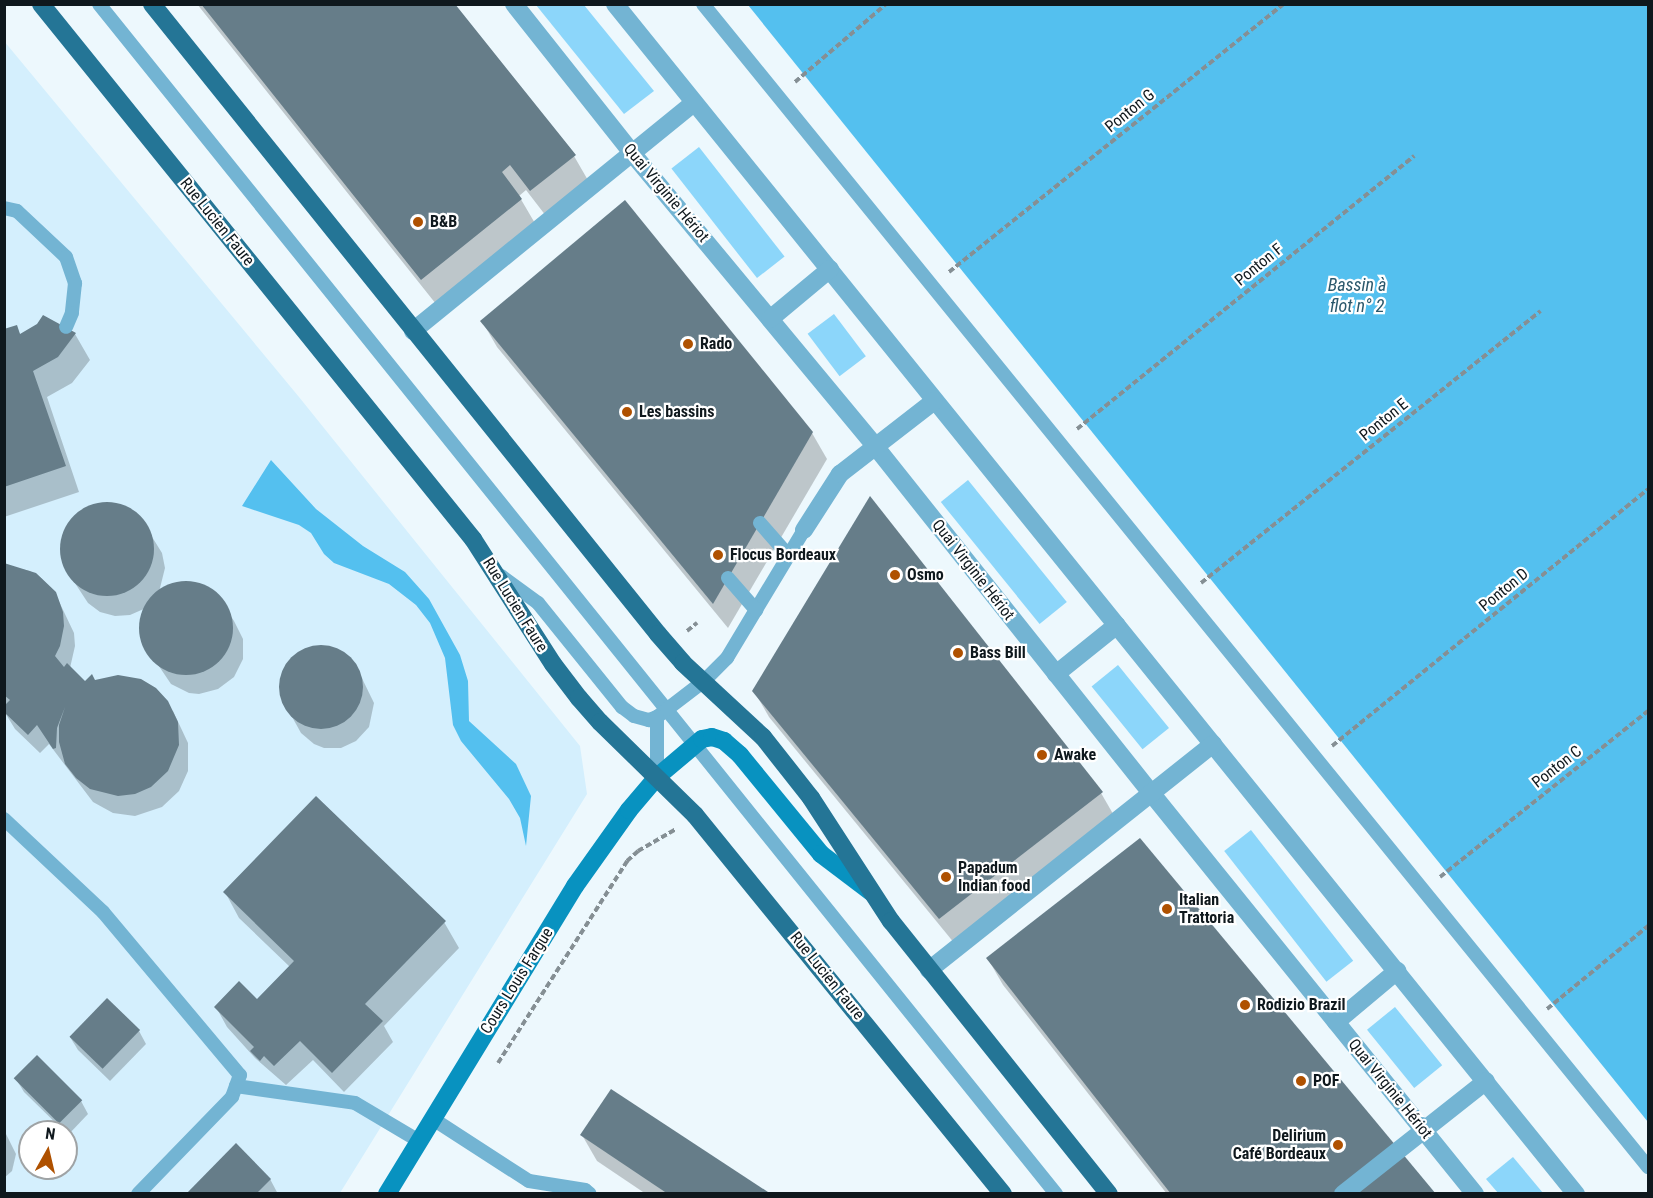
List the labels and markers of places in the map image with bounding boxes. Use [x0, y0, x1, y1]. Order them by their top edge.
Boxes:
place label: B&B [430, 212, 457, 232]
marker: B&B [411, 215, 425, 229]
place label: Rado [700, 334, 732, 354]
marker: Rado [681, 337, 695, 351]
place label: Les bassins [639, 402, 714, 422]
marker: Les bassins [620, 405, 634, 419]
place label: Flocus Bordeaux [730, 545, 836, 565]
marker: Flocus Bordeaux [711, 548, 725, 562]
place label: Osmo [907, 565, 944, 585]
marker: Osmo [888, 568, 902, 582]
place label: Bass Bill [970, 643, 1026, 663]
marker: Bass Bill [951, 646, 965, 660]
place label: Awake [1054, 745, 1096, 765]
marker: Awake [1035, 748, 1049, 762]
place label: Papadum Indian food [958, 858, 1030, 896]
marker: Papadum Indian food [939, 870, 953, 884]
place label: Italian Trattoria [1179, 890, 1234, 928]
marker: Italian Trattoria [1160, 902, 1174, 916]
place label: Rodizio Brazil [1257, 995, 1346, 1015]
marker: Rodizio Brazil [1238, 998, 1252, 1012]
place label: POF [1313, 1071, 1339, 1091]
marker: POF [1294, 1074, 1308, 1088]
place label: Delirium Café Bordeaux [1233, 1126, 1326, 1164]
marker: Delirium Café Bordeaux [1331, 1138, 1345, 1152]

